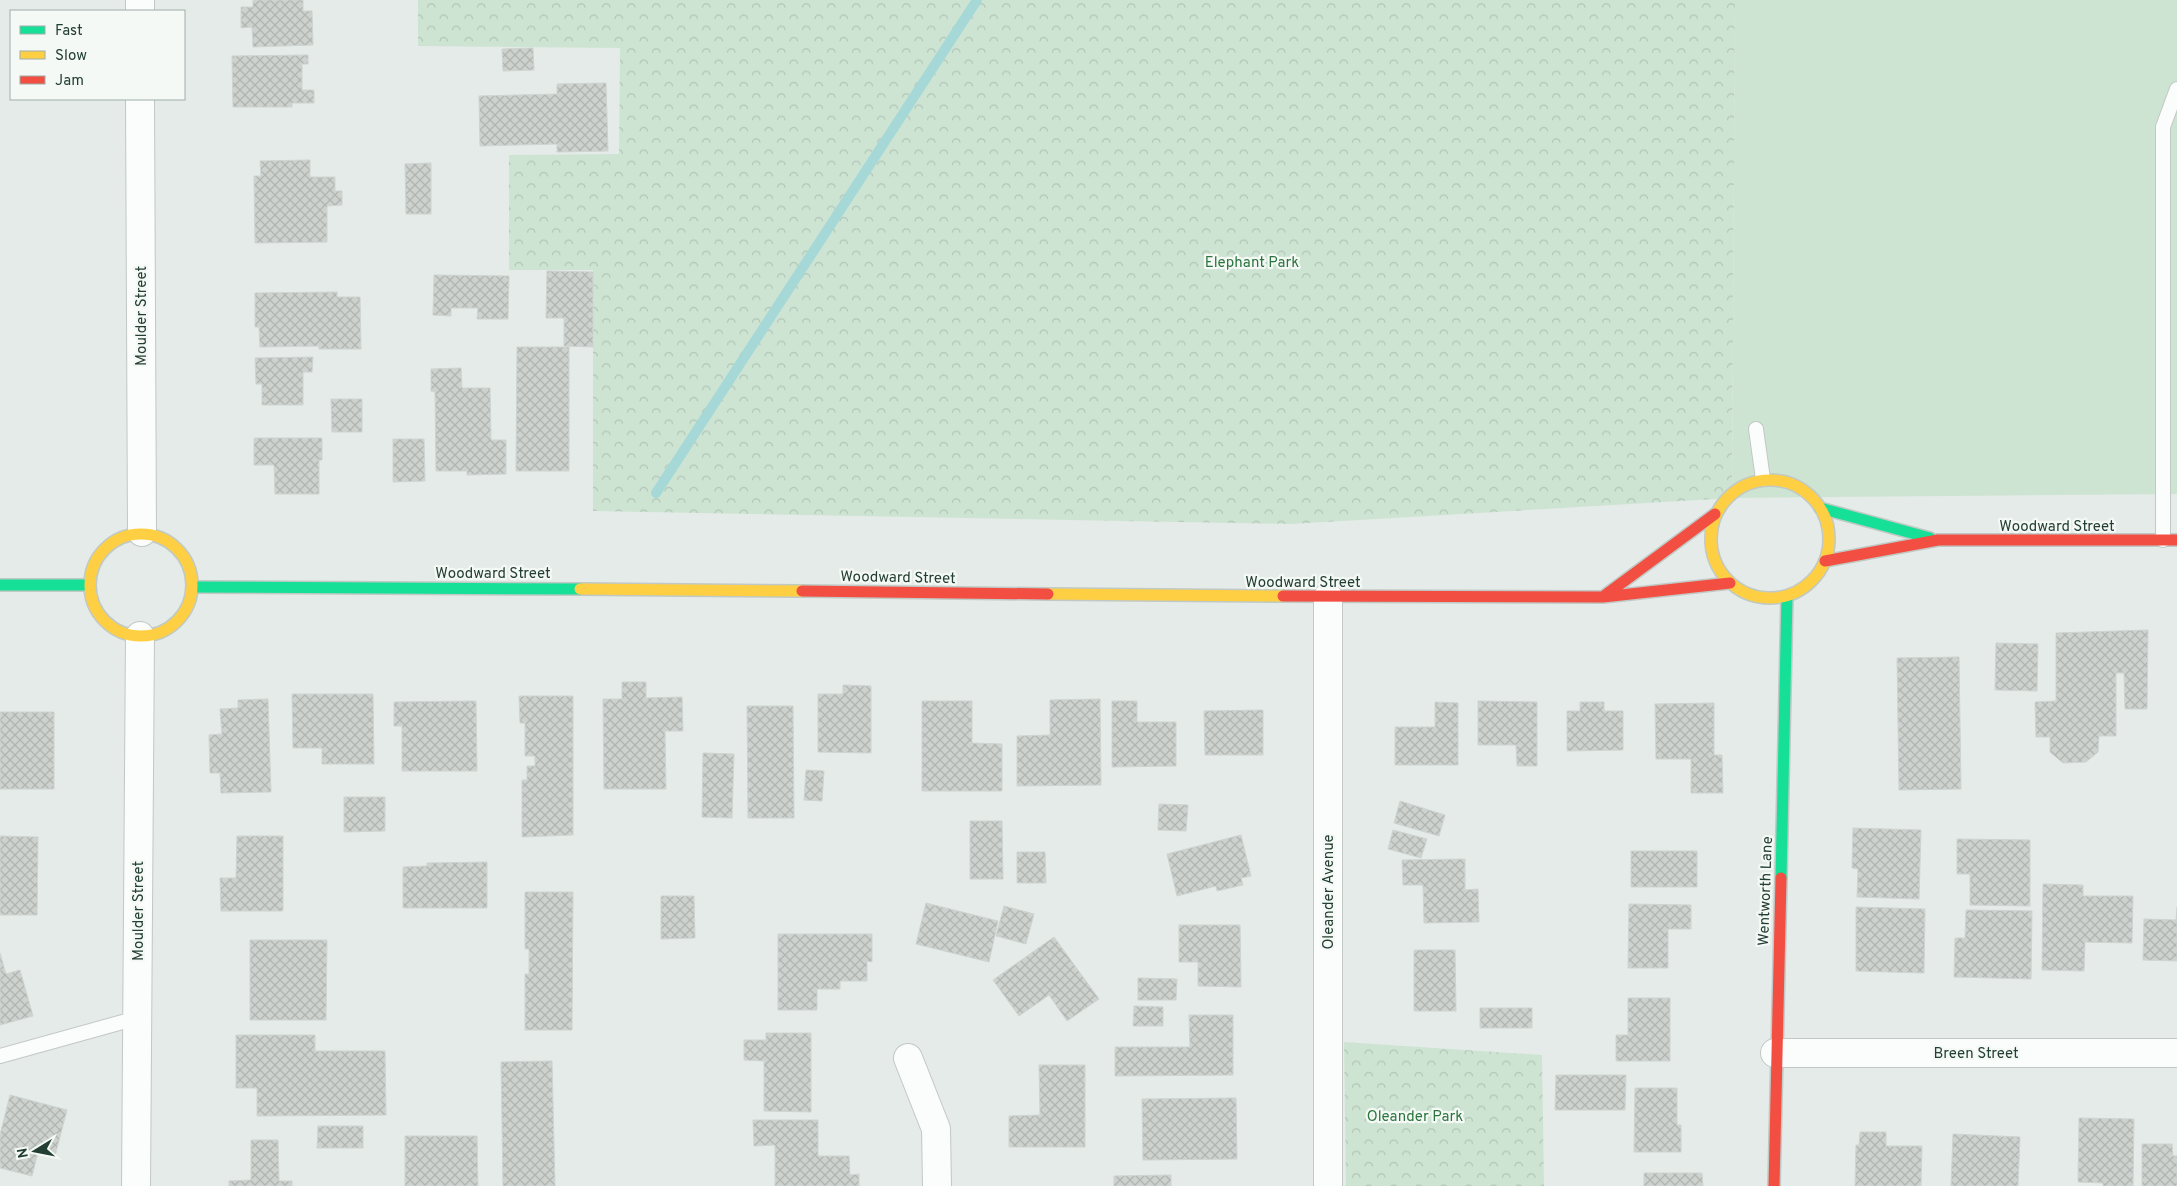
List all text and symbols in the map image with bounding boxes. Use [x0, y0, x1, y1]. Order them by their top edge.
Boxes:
legend [10, 10, 185, 100]
text: Fast [55, 22, 83, 41]
text: Slow [55, 47, 87, 66]
text: Jam [55, 72, 84, 91]
park label: Elephant Park [1205, 254, 1299, 273]
street label: Moulder Street [133, 266, 152, 366]
street label: Woodward Street [1999, 518, 2115, 537]
street label: Woodward Street [435, 565, 551, 584]
street label: Woodward Street [840, 568, 956, 589]
street label: Woodward Street [1245, 574, 1361, 593]
street label: Oleander Avenue [1320, 834, 1339, 950]
street label: Wentworth Lane [1755, 836, 1778, 946]
street label: Moulder Street [130, 861, 149, 961]
street label: Breen Street [1933, 1045, 2019, 1064]
park label: Oleander Park [1367, 1108, 1463, 1127]
north arrow [10, 1126, 60, 1176]
text: N [14, 1147, 33, 1159]

